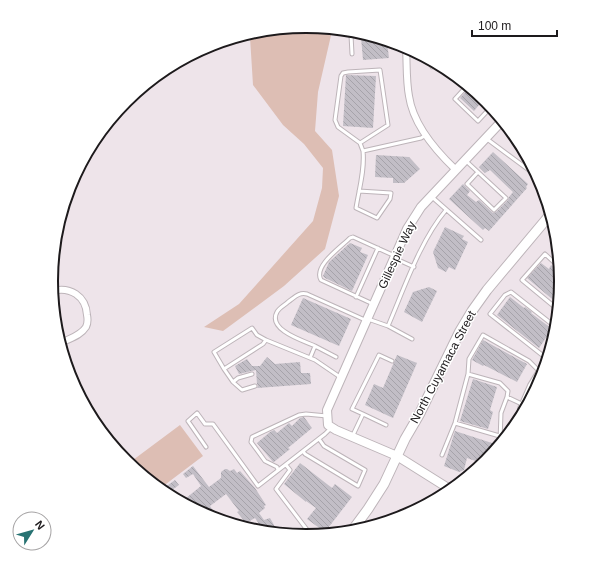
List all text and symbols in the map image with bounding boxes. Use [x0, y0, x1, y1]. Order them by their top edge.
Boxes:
scale bar [472, 12, 557, 38]
text: 100 m [478, 19, 511, 33]
street label: Gillespie Way [375, 219, 419, 291]
street label: North Cuyamaca Street [407, 308, 479, 426]
north arrow [12, 511, 52, 551]
text: N [33, 518, 47, 532]

